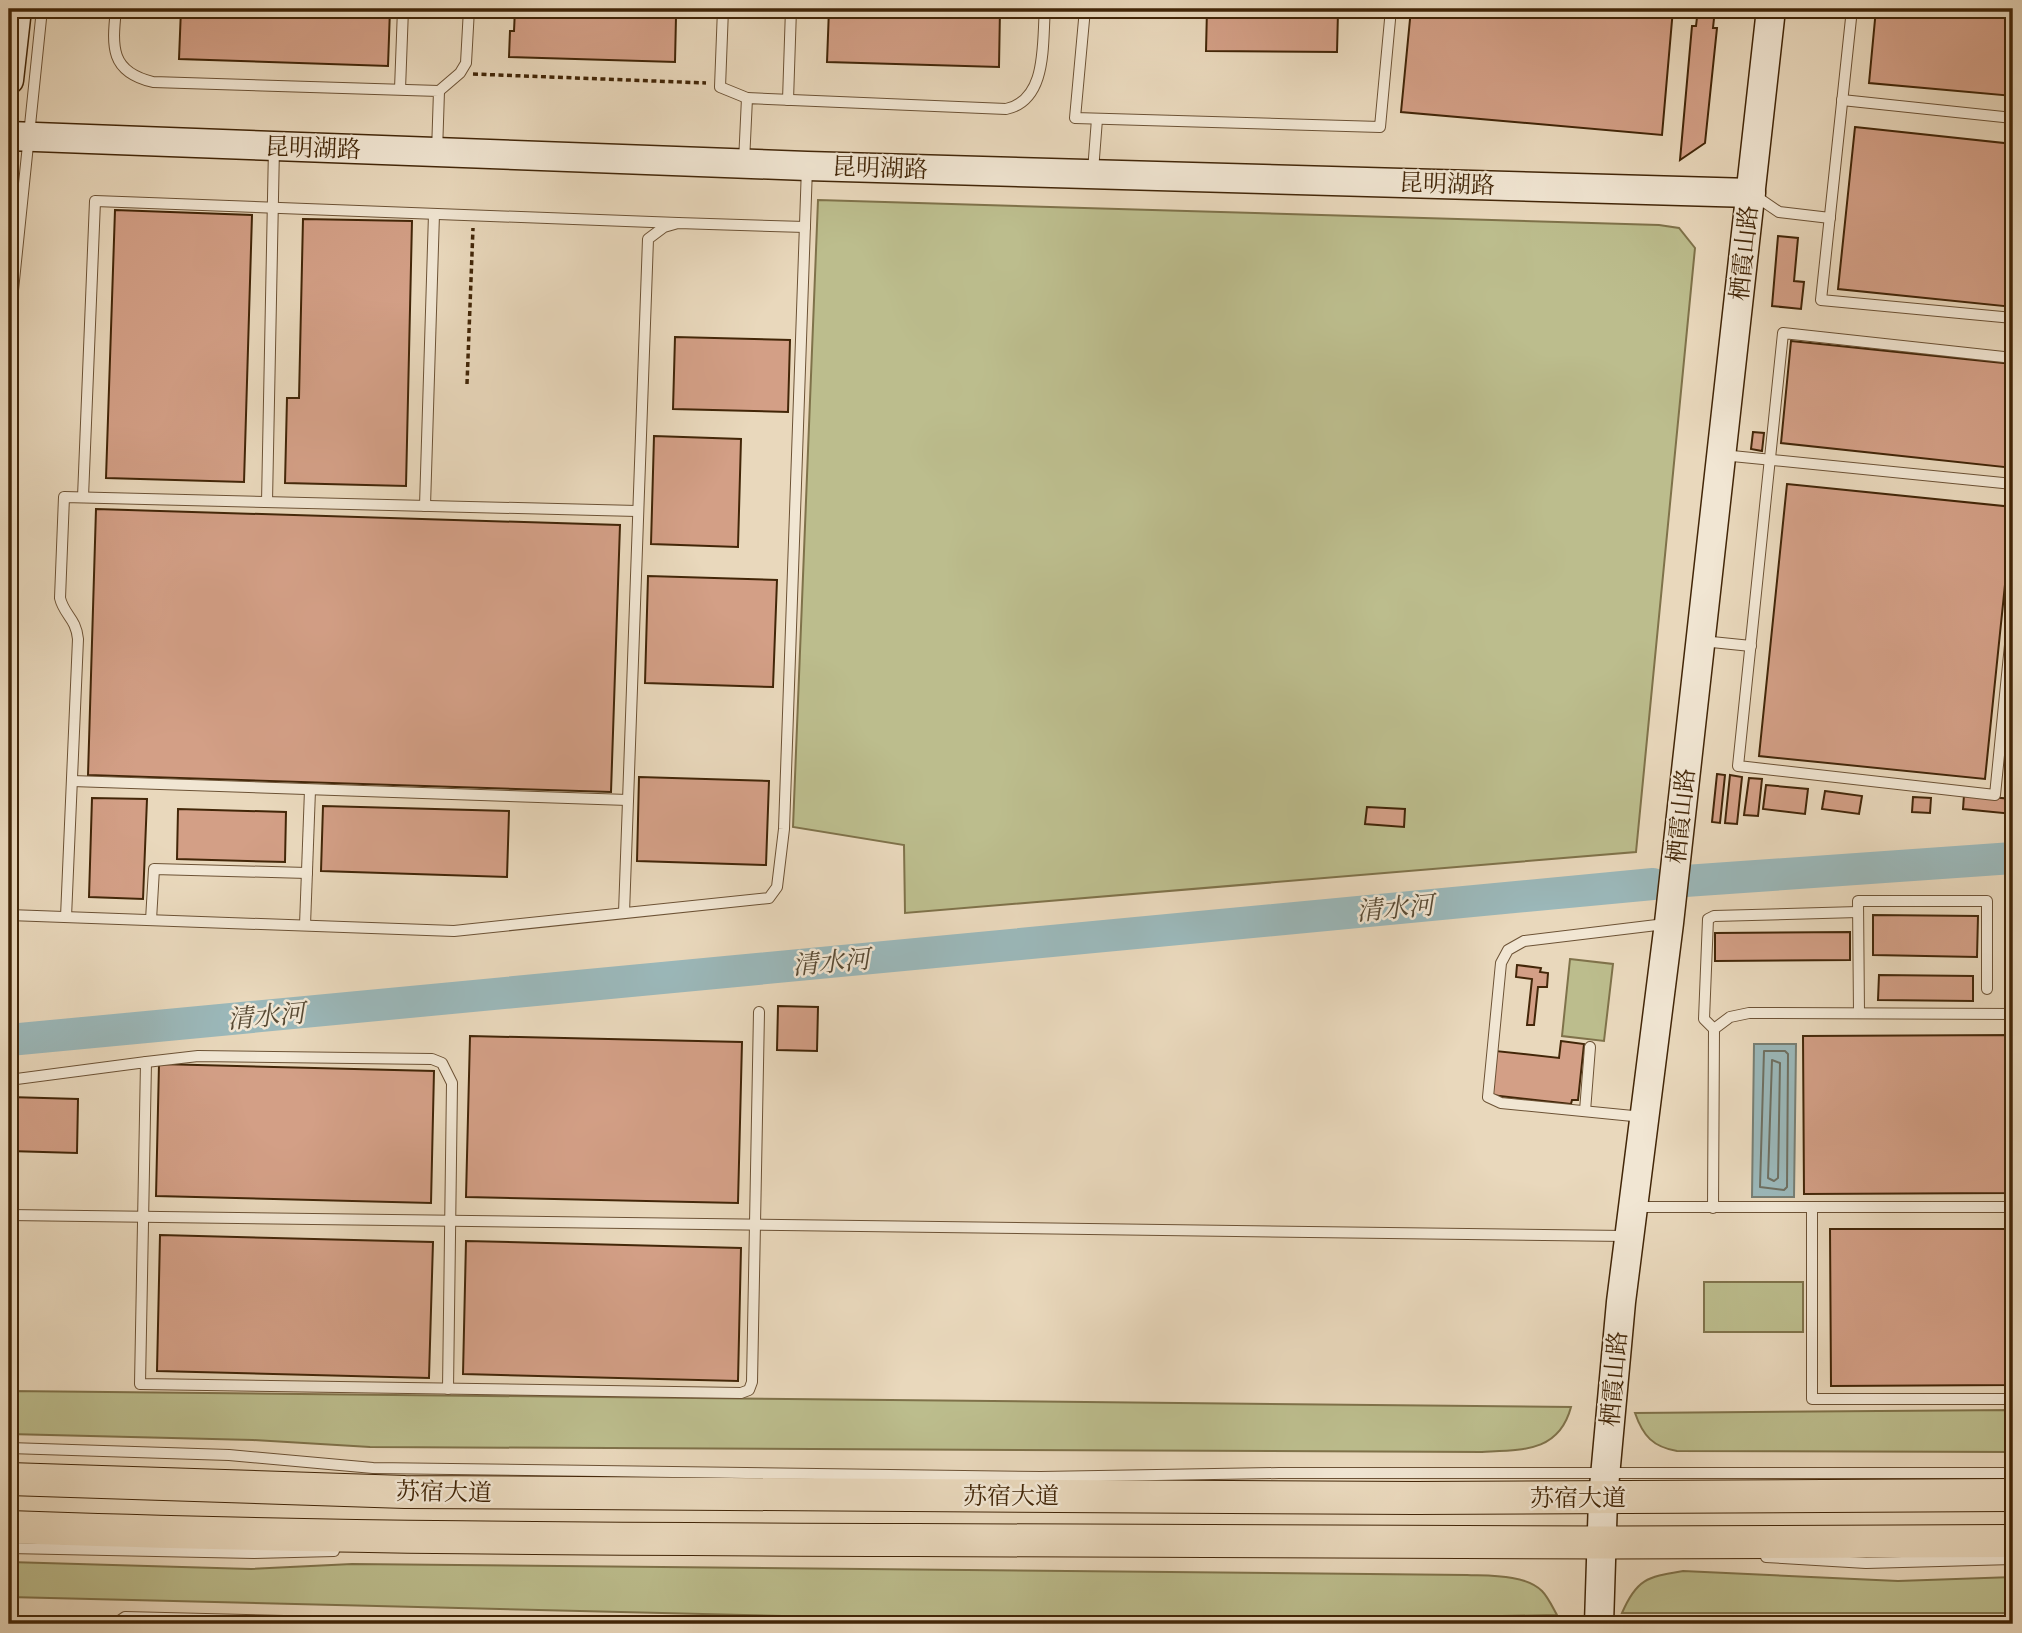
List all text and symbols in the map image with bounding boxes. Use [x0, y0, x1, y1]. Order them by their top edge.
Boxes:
street label: 昆明湖路 [264, 131, 361, 169]
street label: 昆明湖路 [831, 151, 928, 189]
street label: 昆明湖路 [1398, 167, 1495, 205]
street label: 栖霞山路 [1724, 204, 1768, 303]
street label: 栖霞山路 [1661, 767, 1705, 866]
water label: 清水河 [1355, 888, 1440, 931]
water label: 清水河 [791, 942, 876, 985]
water label: 清水河 [226, 996, 311, 1039]
street label: 栖霞山路 [1595, 1330, 1637, 1428]
street label: 苏宿大道 [396, 1476, 492, 1512]
street label: 苏宿大道 [963, 1481, 1059, 1515]
street label: 苏宿大道 [1530, 1483, 1626, 1517]

